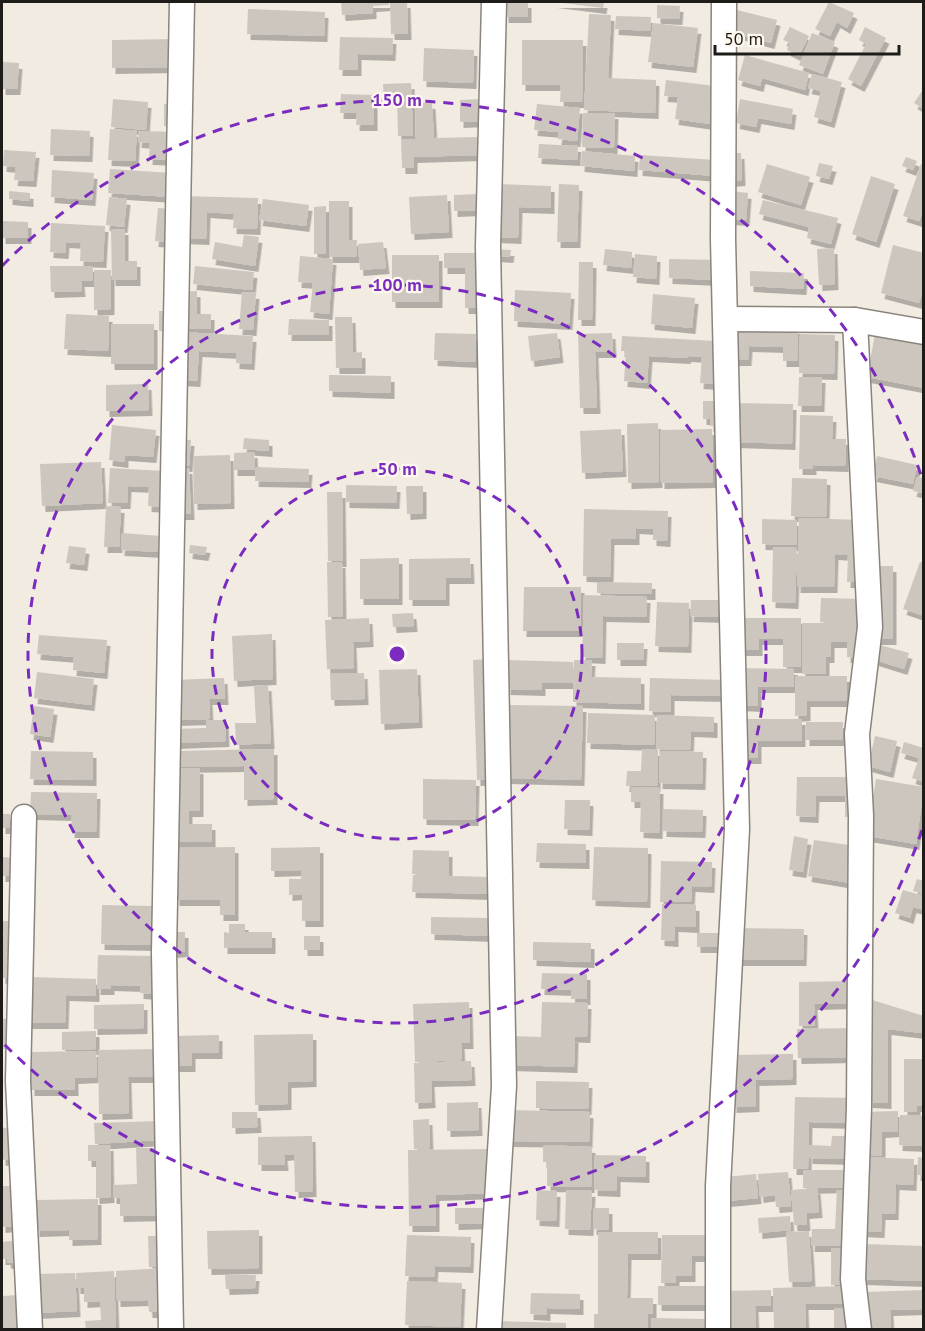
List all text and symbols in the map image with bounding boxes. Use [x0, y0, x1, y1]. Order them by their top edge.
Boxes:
scale bar [715, 18, 900, 56]
text: 50 m [724, 27, 763, 50]
text: 150 m [372, 88, 422, 111]
text: 100 m [372, 273, 422, 296]
text: 50 m [377, 457, 417, 480]
centre of rings [387, 644, 407, 664]

